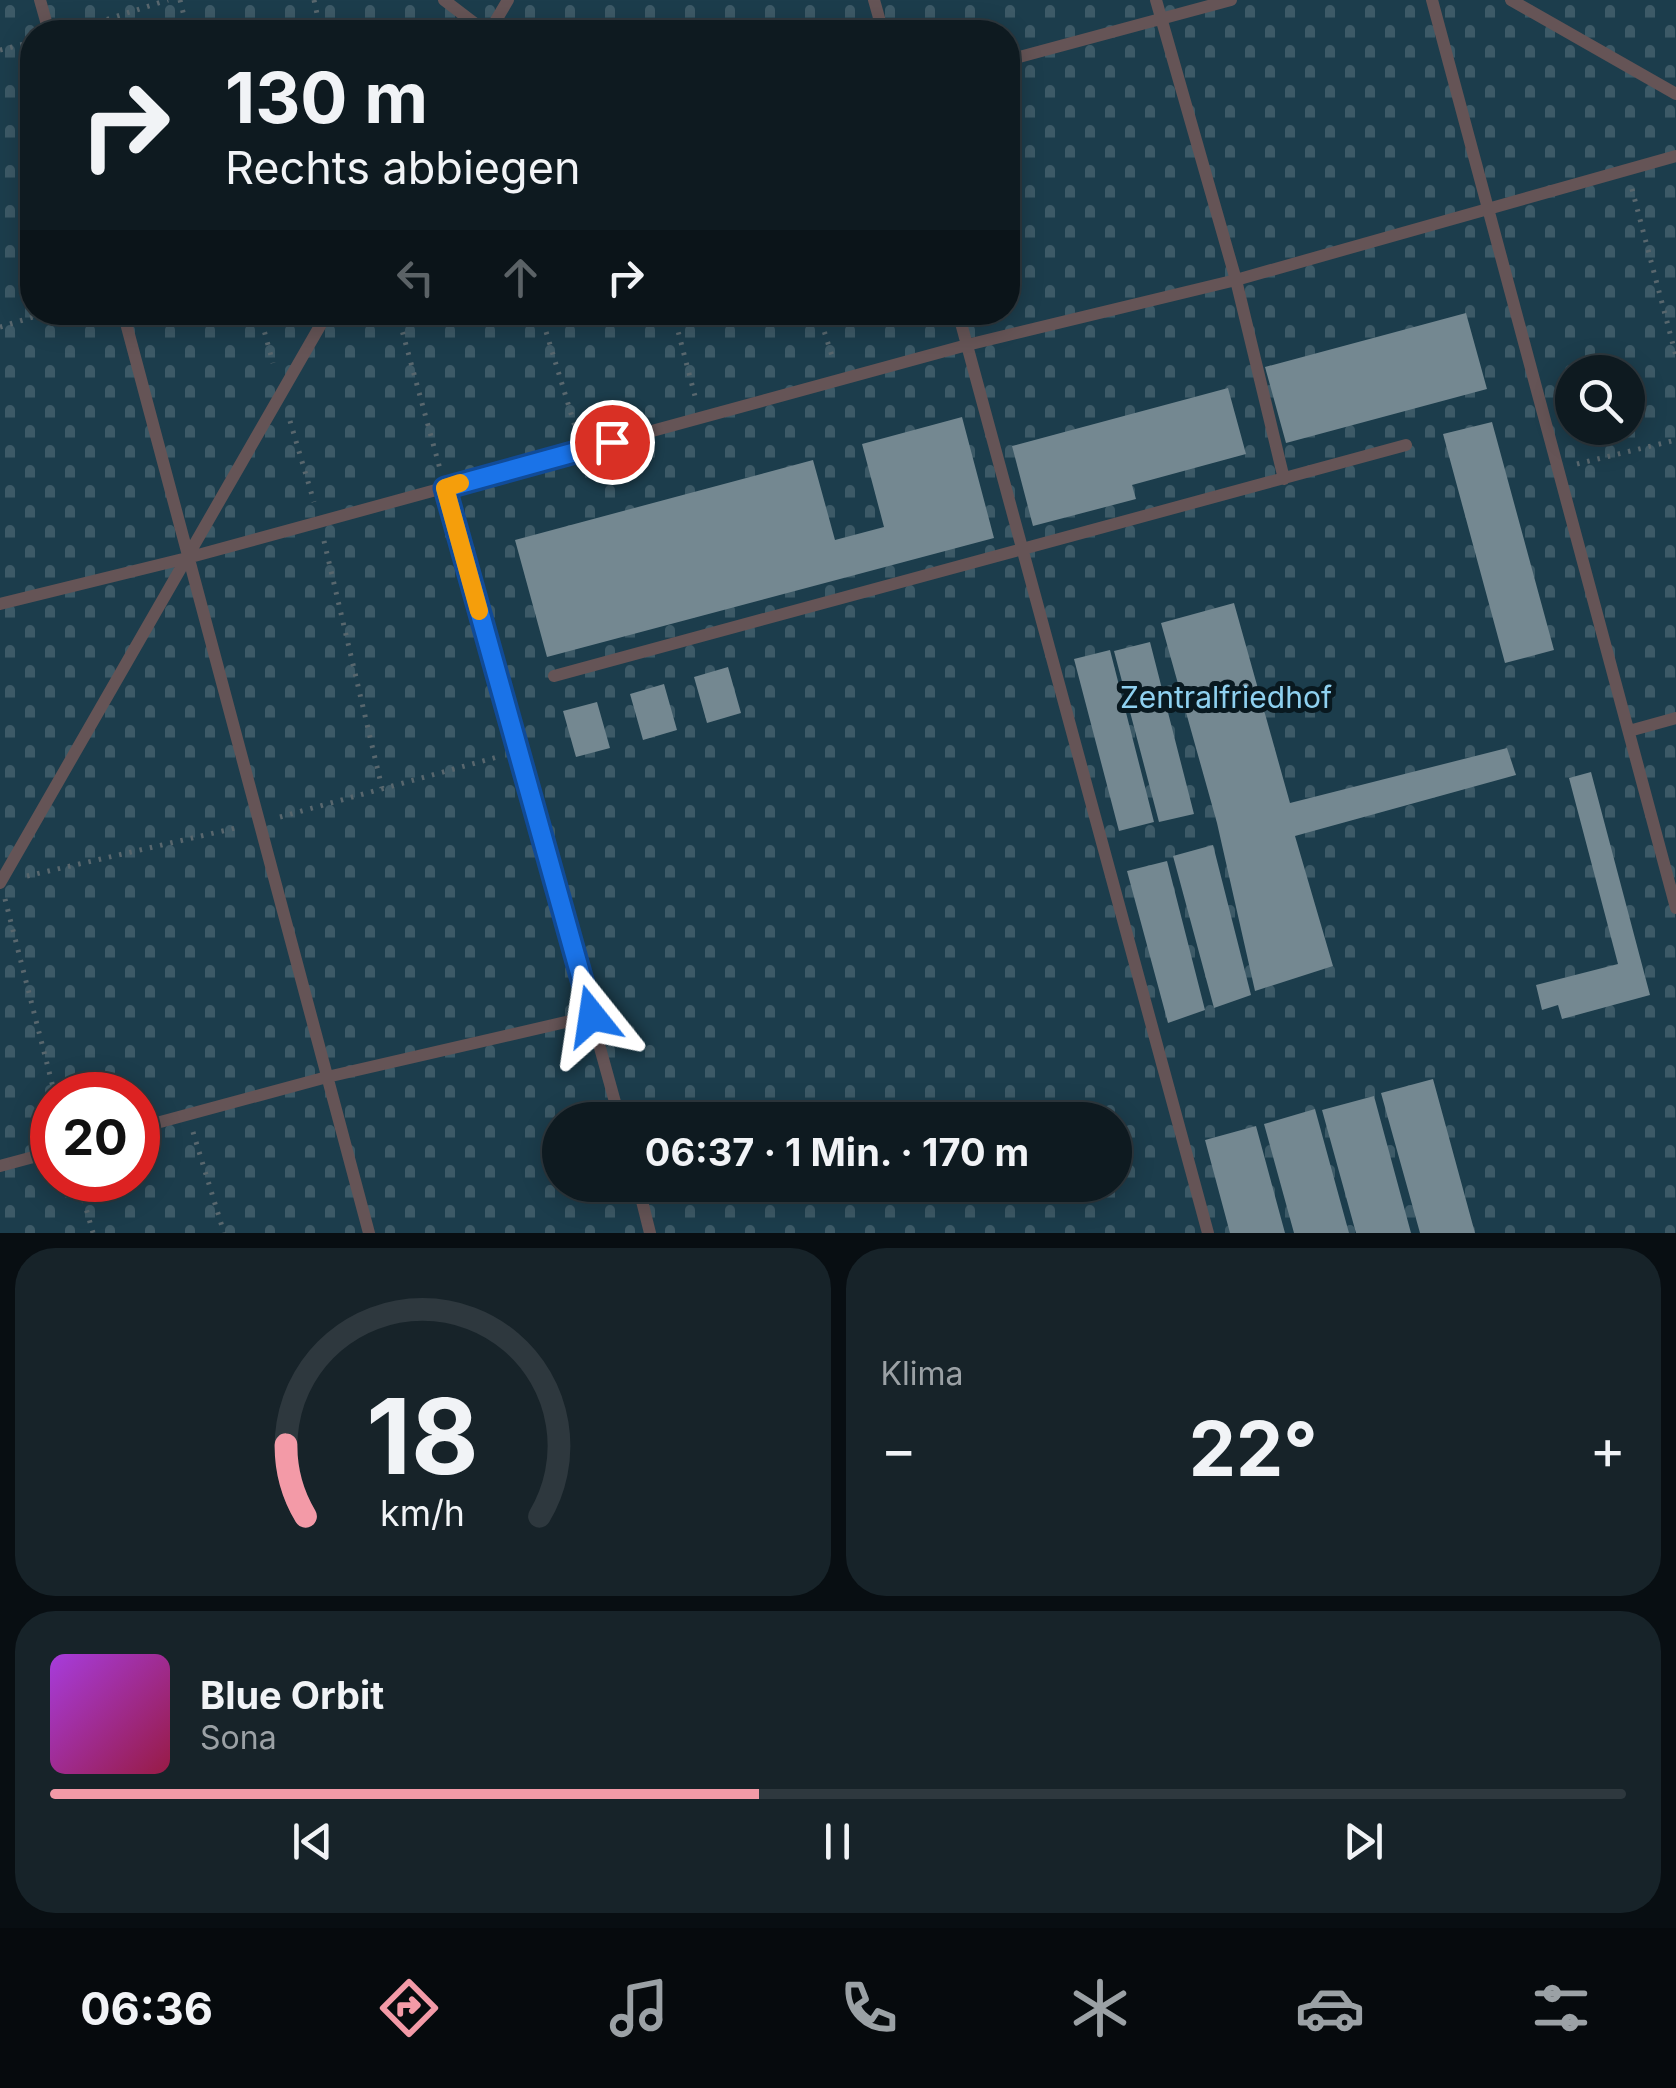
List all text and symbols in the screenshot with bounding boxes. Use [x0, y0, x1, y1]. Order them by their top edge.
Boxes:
text: 130 m [225, 55, 428, 140]
icon: right [60, 60, 190, 190]
text: Rechts abbiegen [225, 140, 580, 195]
icon: left [388, 250, 443, 305]
icon: ahead [493, 250, 548, 305]
icon: right [598, 250, 653, 305]
map controls [1555, 355, 1645, 445]
button: search [1555, 355, 1645, 445]
pin [570, 400, 655, 485]
icon: arrive [585, 415, 640, 470]
park label: Zentralfriedhof [1120, 679, 1332, 715]
position arrow [540, 964, 644, 1068]
speed limit sign: 20 [30, 1072, 160, 1202]
text: 06:37 · 1 Min. · 170 m [645, 1129, 1029, 1175]
text: Klima [881, 1354, 964, 1393]
text: 18 [366, 1373, 479, 1499]
text: 22° [1189, 1403, 1318, 1494]
text: − [881, 1416, 917, 1482]
text: + [1590, 1416, 1626, 1482]
text: km/h [380, 1491, 465, 1535]
text: Blue Orbit [200, 1672, 384, 1718]
text: Sona [200, 1718, 277, 1757]
icon: previous [285, 1814, 340, 1869]
icon: pause [810, 1814, 865, 1869]
icon: next [1336, 1814, 1391, 1869]
icon: directions [374, 1973, 444, 2043]
icon: music [604, 1973, 674, 2043]
icon: phone [834, 1973, 904, 2043]
icon: climate [1065, 1973, 1135, 2043]
icon: car [1295, 1973, 1365, 2043]
icon: filters [1526, 1973, 1596, 2043]
text: 06:36 [80, 1981, 213, 2036]

